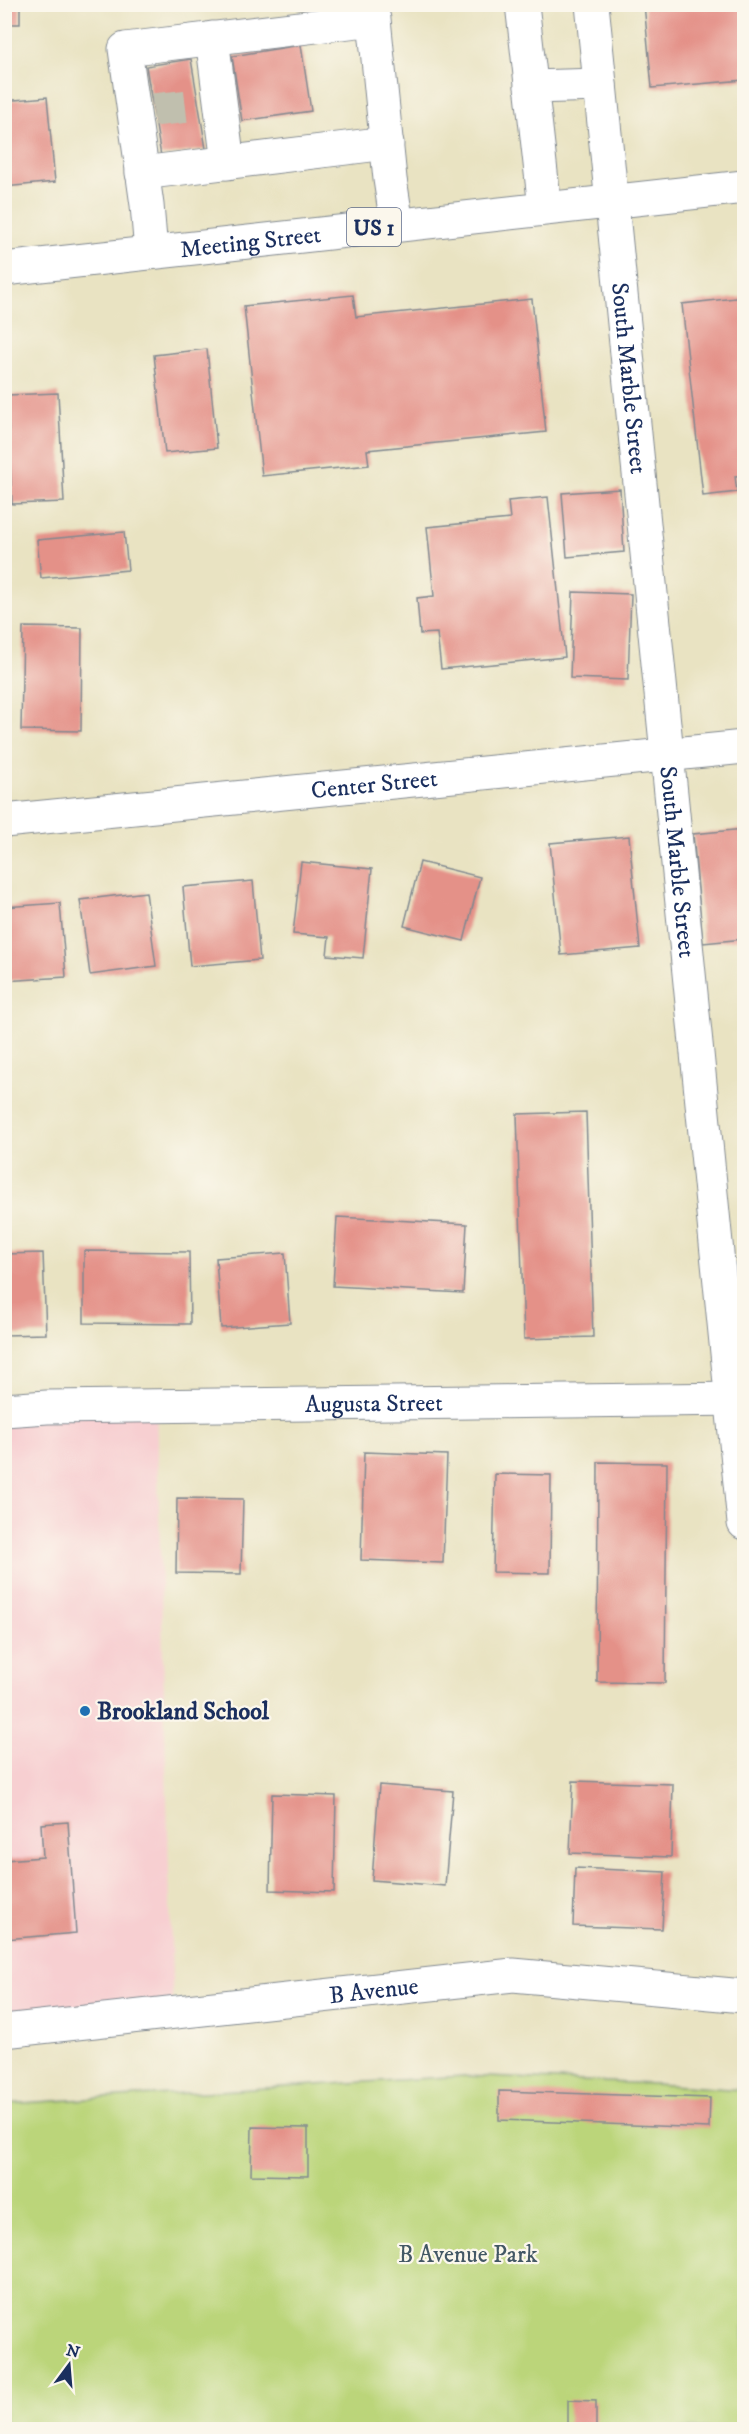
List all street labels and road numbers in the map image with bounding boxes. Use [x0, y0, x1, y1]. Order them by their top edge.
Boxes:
road number: US 1 [347, 208, 401, 246]
street label: Meeting Street [179, 220, 323, 265]
street label: South Marble Street [604, 281, 653, 476]
street label: Center Street [310, 764, 439, 806]
street label: South Marble Street [652, 765, 701, 959]
street label: Augusta Street [305, 1388, 443, 1420]
street label: B Avenue [328, 1971, 420, 2011]

